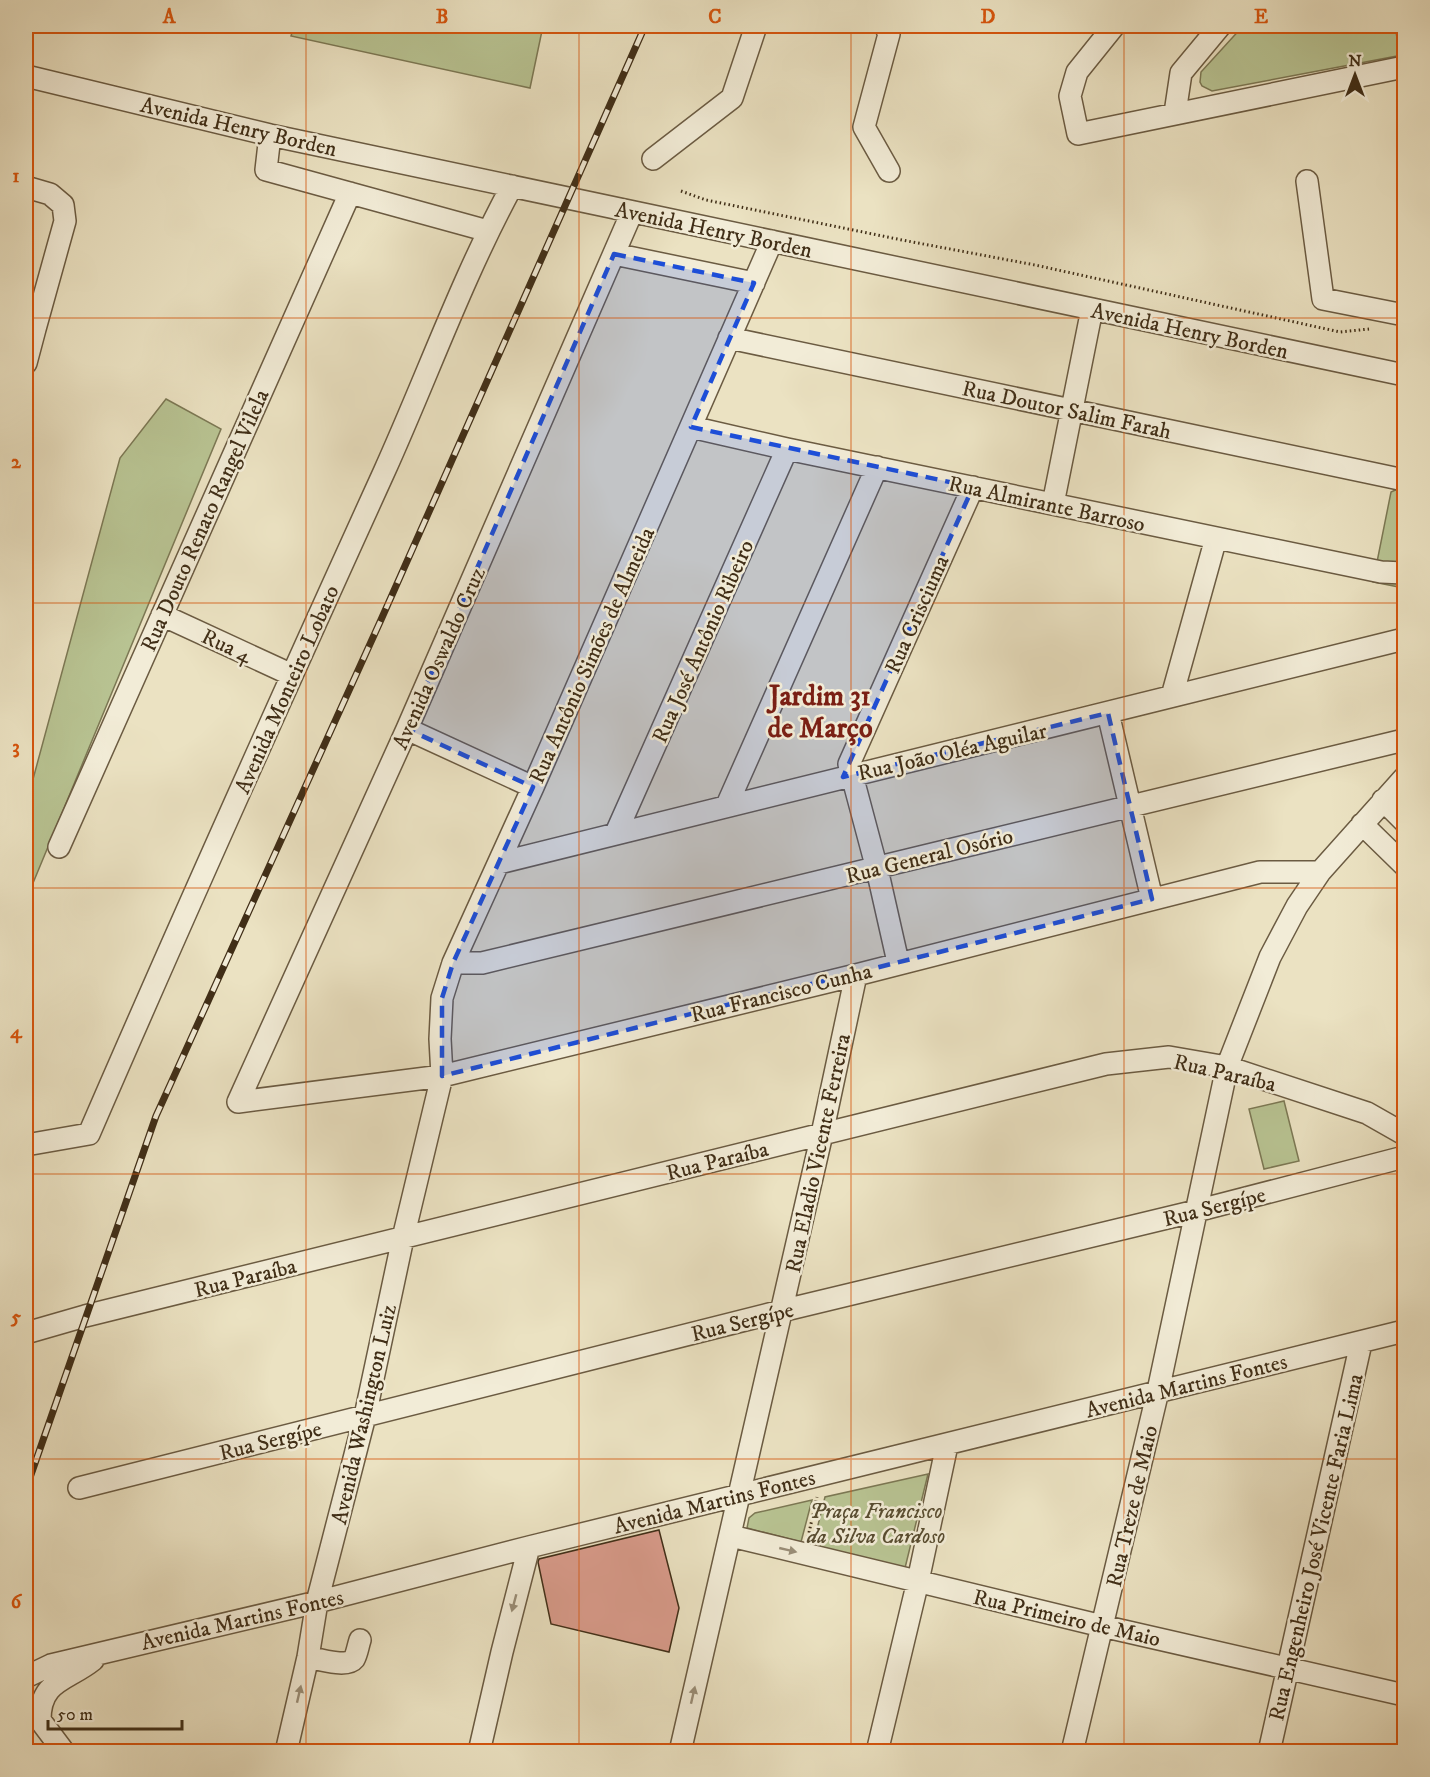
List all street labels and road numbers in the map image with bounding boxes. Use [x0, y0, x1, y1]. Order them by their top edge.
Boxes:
street label: Avenida Henry Borden [138, 92, 340, 163]
street label: Avenida Henry Borden [613, 196, 815, 265]
street label: Avenida Henry Borden [1089, 297, 1291, 366]
street label: Rua Doutor Salim Farah [960, 375, 1174, 446]
street label: Rua Douto Renato Rangel Vilela [135, 385, 276, 656]
street label: Rua Almirante Barroso [946, 470, 1147, 538]
street label: Rua Antônio Simões de Almeida [524, 523, 661, 788]
street label: Rua José Antônio Ribeiro [646, 536, 760, 747]
street label: Rua Crisciuma [879, 551, 956, 678]
street label: Avenida Oswaldo Cruz [387, 563, 492, 754]
street label: Avenida Monteiro Lobato [229, 581, 346, 798]
street label: Rua 4 [197, 623, 257, 670]
street label: Rua João Oléa Aguilar [855, 717, 1050, 787]
street label: Rua General Osório [843, 823, 1016, 890]
street label: Rua Francisco Cunha [688, 958, 875, 1029]
street label: Rua Eladio Vicente Ferreira [780, 1031, 857, 1275]
street label: Rua Paraíba [1171, 1049, 1279, 1098]
street label: Rua Paraíba [663, 1136, 772, 1187]
street label: Rua Sergípe [1160, 1182, 1268, 1233]
street label: Rua Paraíba [191, 1253, 300, 1304]
street label: Rua Sergípe [688, 1297, 796, 1348]
street label: Avenida Washington Luiz [326, 1301, 403, 1527]
street label: Avenida Martins Fontes [1083, 1348, 1290, 1425]
street label: Rua Engenheiro José Vicente Faria Lima [1263, 1370, 1370, 1724]
street label: Rua Sergípe [216, 1416, 324, 1467]
street label: Rua Treze de Maio [1101, 1423, 1164, 1590]
street label: Avenida Martins Fontes [611, 1464, 818, 1541]
street label: Avenida Martins Fontes [139, 1584, 346, 1657]
street label: Rua Primeiro de Maio [970, 1584, 1163, 1653]

